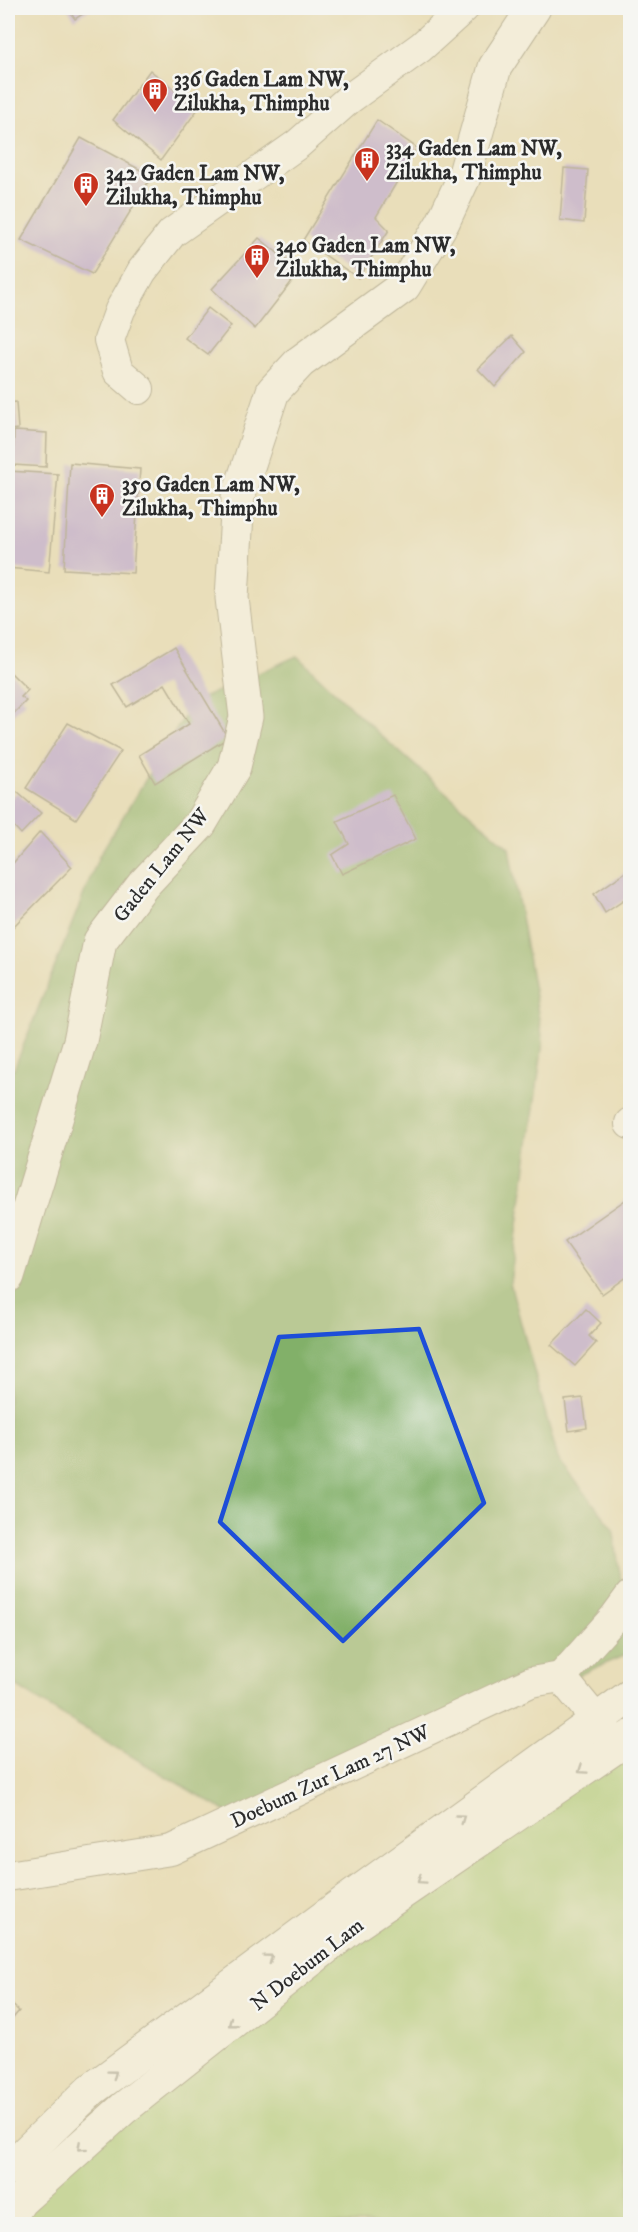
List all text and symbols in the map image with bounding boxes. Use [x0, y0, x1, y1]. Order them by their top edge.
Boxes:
place label: 336 Gaden Lam NW, Zilukha, Thimphu [174, 67, 349, 117]
building icon: 336 Gaden Lam NW, Zilukha, Thimphu [140, 76, 170, 114]
place label: 334 Gaden Lam NW, Zilukha, Thimphu [386, 136, 562, 186]
building icon: 334 Gaden Lam NW, Zilukha, Thimphu [352, 145, 382, 183]
place label: 342 Gaden Lam NW, Zilukha, Thimphu [106, 161, 285, 211]
building icon: 342 Gaden Lam NW, Zilukha, Thimphu [71, 170, 101, 208]
place label: 340 Gaden Lam NW, Zilukha, Thimphu [276, 233, 456, 283]
building icon: 340 Gaden Lam NW, Zilukha, Thimphu [242, 242, 272, 280]
place label: 350 Gaden Lam NW, Zilukha, Thimphu [122, 472, 300, 522]
building icon: 350 Gaden Lam NW, Zilukha, Thimphu [87, 481, 117, 519]
street label: Gaden Lam NW [108, 803, 216, 928]
street label: Doebum Zur Lam 27 NW [227, 1719, 435, 1835]
one-way arrow [578, 1763, 589, 1774]
one-way arrow [454, 1814, 465, 1825]
one-way arrow [417, 1873, 428, 1884]
street label: N Doebum Lam [246, 1912, 370, 2017]
one-way arrow [263, 1954, 274, 1965]
one-way arrow [228, 2015, 239, 2026]
one-way arrow [106, 2070, 117, 2081]
one-way arrow [78, 2140, 88, 2151]

